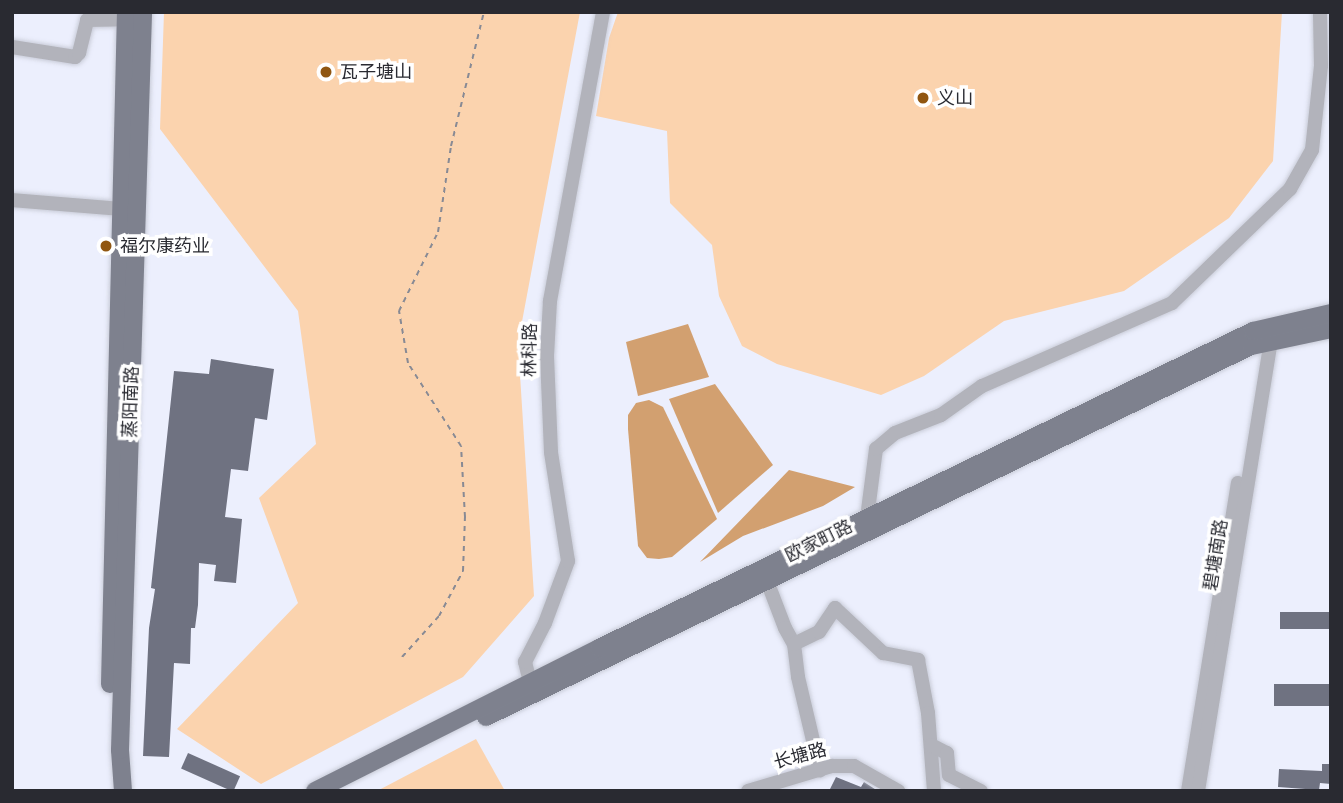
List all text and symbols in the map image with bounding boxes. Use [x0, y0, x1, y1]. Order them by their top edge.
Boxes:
place label: 瓦子塘山 [340, 61, 412, 83]
marker: 瓦子塘山 [318, 64, 334, 80]
place label: 义山 [937, 87, 973, 109]
marker: 义山 [915, 90, 931, 106]
place label: 福尔康药业 [120, 235, 210, 257]
marker: 福尔康药业 [98, 238, 114, 254]
street label: 林科路 [519, 323, 541, 377]
street label: 蒸阳南路 [119, 366, 143, 438]
street label: 欧家町路 [782, 516, 856, 566]
street label: 碧塘南路 [1200, 518, 1232, 592]
street label: 长塘路 [771, 739, 829, 773]

